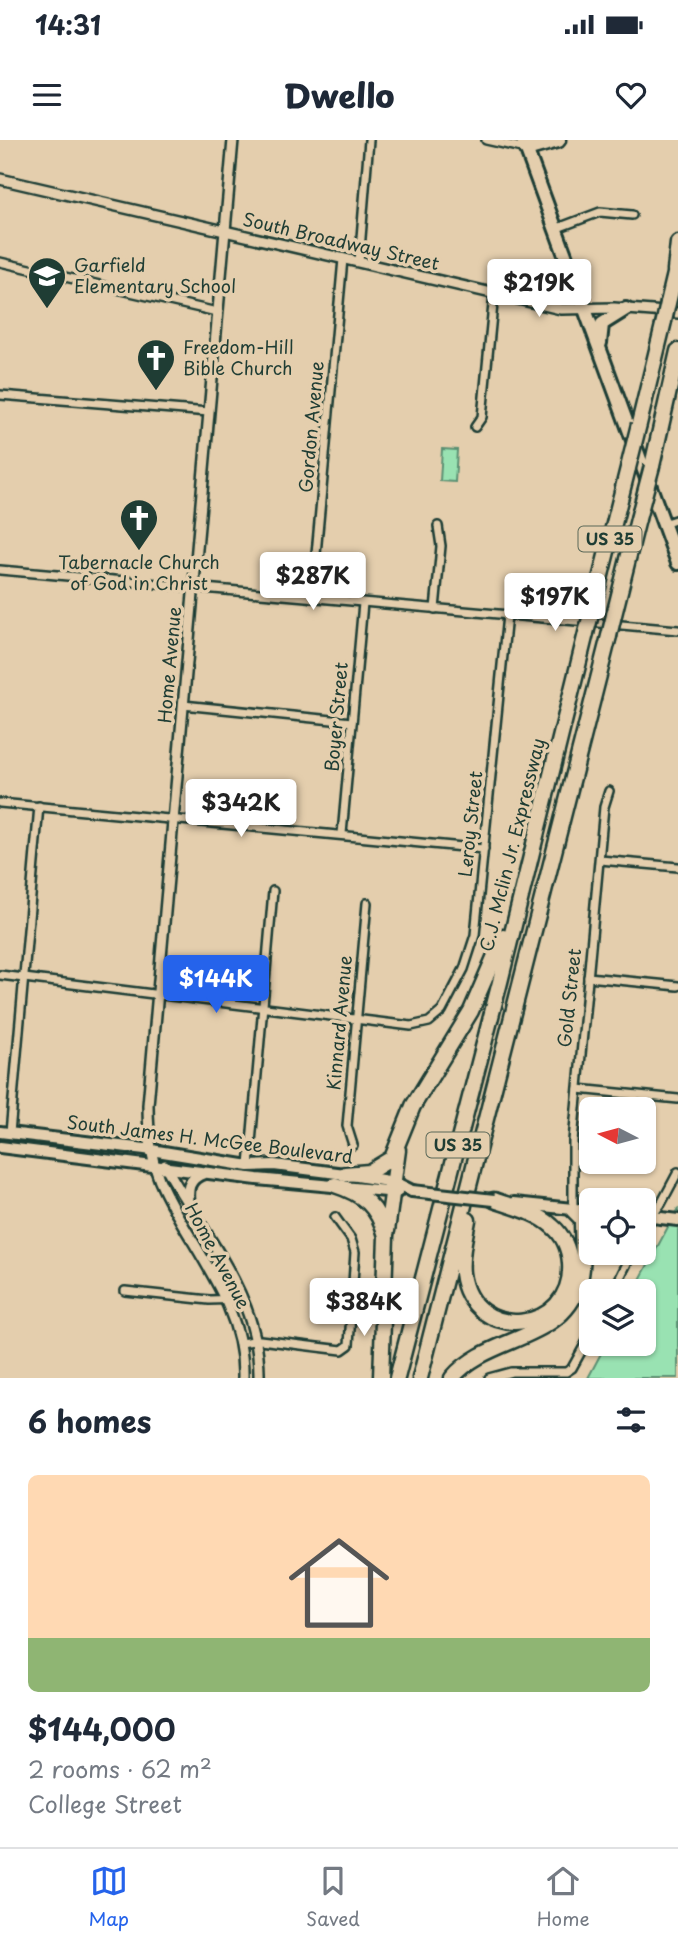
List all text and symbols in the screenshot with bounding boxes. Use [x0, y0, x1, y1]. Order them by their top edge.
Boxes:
text: 14:31 [35, 5, 101, 44]
text: Dwello [284, 71, 394, 119]
icon: menu [28, 76, 66, 114]
icon: heart [612, 76, 650, 114]
street label: South Broadway Street [240, 205, 442, 276]
place label: Garfield Elementary School [74, 251, 236, 299]
school or university icon: Garfield Elementary School [26, 255, 68, 310]
pin: $219K [490, 260, 588, 319]
text: $219K [503, 264, 575, 299]
place label: Freedom-Hill Bible Church [183, 333, 294, 381]
church icon: Freedom-Hill Bible Church [135, 337, 177, 392]
street label: Gordon Avenue [291, 360, 330, 494]
church icon: Tabernacle Church of God in Christ [118, 497, 160, 552]
road number: US 35 [578, 526, 642, 552]
place label: Tabernacle Church of God in Christ [58, 548, 220, 596]
pin: $287K [264, 552, 362, 612]
text: $287K [276, 557, 350, 592]
pin: $197K [506, 574, 604, 633]
text: $197K [520, 578, 590, 613]
street label: Home Avenue [150, 605, 187, 724]
street label: Boyer Street [317, 661, 354, 773]
street label: C.J. Mclin Jr. Expressway [472, 735, 551, 954]
street label: Leroy Street [451, 770, 488, 878]
pin: $342K [192, 780, 290, 839]
text: $342K [201, 784, 281, 819]
street label: Gold Street [550, 947, 587, 1049]
street label: Kinnard Avenue [319, 954, 358, 1091]
pin: $144K [167, 956, 265, 1015]
text: $144K [179, 960, 253, 995]
north arrow [579, 1097, 656, 1174]
map controls [579, 1097, 656, 1356]
street label: South James H. McGee Boulevard [66, 1108, 355, 1169]
road number: US 35 [426, 1133, 490, 1158]
button: locate [579, 1188, 656, 1265]
street label: Home Avenue [179, 1197, 258, 1313]
pin: $384K [315, 1278, 413, 1338]
button: layers [579, 1279, 656, 1356]
text: $384K [326, 1283, 402, 1318]
text: 6 homes [28, 1398, 151, 1443]
icon: filters [612, 1401, 650, 1439]
icon: home [276, 1520, 402, 1646]
text: $144,000 [28, 1706, 176, 1751]
text: 2 rooms · 62 m² [28, 1751, 212, 1786]
text: College Street [28, 1786, 182, 1821]
tab: Map [88, 1862, 129, 1932]
tab: Saved [306, 1862, 360, 1932]
tab: Home [537, 1862, 590, 1932]

